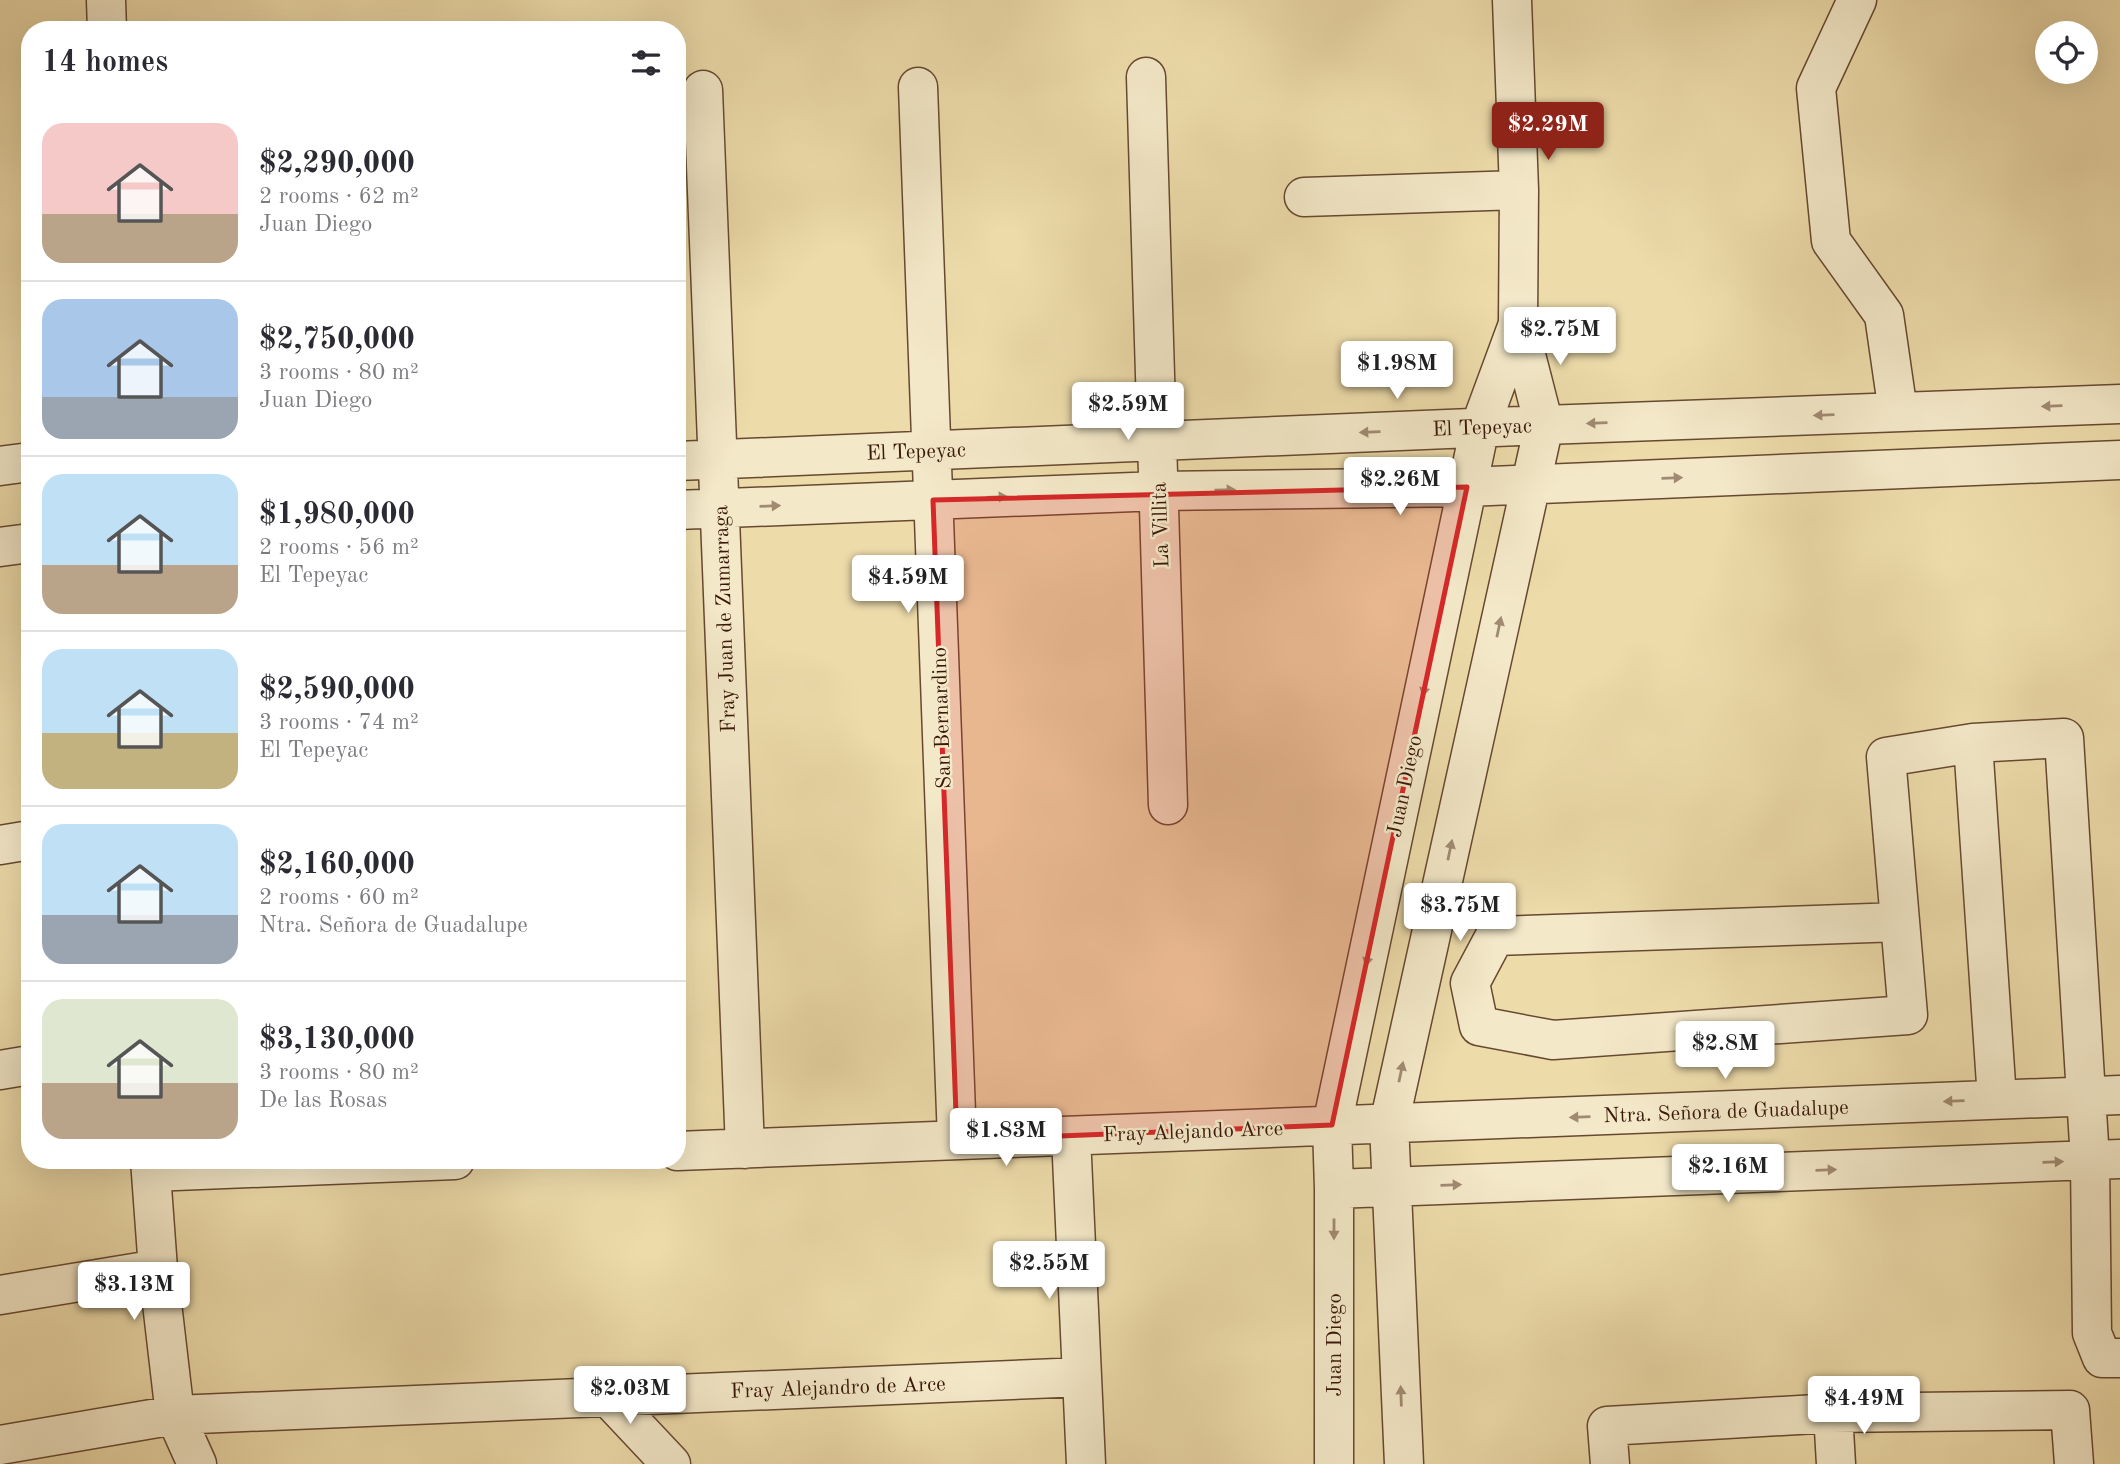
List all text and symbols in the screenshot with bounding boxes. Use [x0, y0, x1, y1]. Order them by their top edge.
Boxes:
map controls [2035, 21, 2098, 84]
button: locate [2035, 21, 2098, 84]
icon: filters [627, 44, 665, 82]
text: 14 homes [42, 48, 168, 78]
pin: $2.29M [1491, 102, 1605, 162]
text: $2.29M [1508, 113, 1588, 136]
text: $2,290,000 [259, 149, 415, 179]
icon: home [98, 151, 182, 235]
text: 2 rooms · 62 m² [259, 185, 419, 208]
text: Juan Diego [259, 213, 372, 236]
pin: $2.75M [1503, 308, 1617, 367]
text: $2.75M [1520, 318, 1600, 341]
text: $2,750,000 [259, 325, 415, 355]
icon: home [98, 327, 182, 411]
pin: $1.98M [1340, 342, 1454, 401]
text: $1.98M [1357, 352, 1437, 375]
text: 3 rooms · 80 m² [259, 361, 419, 384]
pin: $2.59M [1071, 382, 1185, 442]
text: Juan Diego [259, 389, 372, 412]
text: $2.59M [1088, 393, 1168, 416]
one-way arrow [2041, 401, 2063, 412]
one-way arrow [1813, 409, 1835, 420]
street label: El Tepeyac [1432, 416, 1532, 441]
one-way arrow [1586, 417, 1608, 428]
one-way arrow [1359, 427, 1381, 438]
street label: El Tepeyac [866, 440, 966, 465]
pin: $2.26M [1343, 458, 1457, 517]
text: $2.26M [1360, 468, 1440, 491]
one-way arrow [1662, 473, 1684, 484]
street label: La Villita [1150, 482, 1173, 568]
one-way arrow [1214, 484, 1236, 496]
one-way arrow [986, 492, 1008, 503]
text: $1,980,000 [259, 500, 415, 530]
one-way arrow [759, 501, 781, 512]
icon: home [98, 502, 182, 586]
street label: Fray Juan de Zumarraga [711, 505, 740, 733]
text: 2 rooms · 56 m² [259, 536, 419, 559]
pin: $4.59M [851, 556, 965, 615]
text: El Tepeyac [259, 564, 368, 587]
text: $4.59M [868, 566, 948, 589]
one-way arrow [1494, 616, 1505, 638]
street label: San Bernardino [930, 647, 955, 789]
text: $2,590,000 [259, 675, 415, 705]
one-way arrow [1419, 675, 1430, 697]
icon: home [98, 677, 182, 761]
text: 3 rooms · 74 m² [259, 711, 419, 734]
street label: Juan Diego [1384, 733, 1427, 839]
text: El Tepeyac [259, 739, 368, 762]
one-way arrow [1445, 839, 1456, 861]
text: $2,160,000 [259, 850, 415, 880]
icon: home [98, 852, 182, 936]
pin: $3.75M [1403, 884, 1517, 943]
text: 2 rooms · 60 m² [259, 886, 419, 909]
text: $3.75M [1420, 894, 1500, 917]
text: Ntra. Señora de Guadalupe [259, 914, 528, 937]
one-way arrow [1362, 945, 1373, 967]
pin: $2.8M [1676, 1021, 1774, 1081]
text: $3,130,000 [259, 1025, 415, 1055]
icon: home [98, 1027, 182, 1111]
text: $2.8M [1692, 1032, 1758, 1055]
text: 3 rooms · 80 m² [259, 1061, 419, 1084]
one-way arrow [1396, 1061, 1407, 1083]
text: De las Rosas [259, 1089, 387, 1112]
one-way arrow [1943, 1096, 1965, 1107]
street label: Ntra. Señora de Guadalupe [1603, 1098, 1849, 1127]
pin: $1.83M [949, 1108, 1063, 1168]
one-way arrow [1568, 1111, 1590, 1122]
text: $1.83M [966, 1119, 1046, 1142]
street label: Fray Alejando Arce [1103, 1119, 1284, 1146]
pin: $2.16M [1671, 1144, 1785, 1204]
text: $2.16M [1688, 1155, 1768, 1178]
one-way arrow [2042, 1156, 2064, 1167]
one-way arrow [1815, 1165, 1837, 1176]
one-way arrow [1441, 1179, 1463, 1190]
one-way arrow [1328, 1218, 1340, 1240]
pin: $2.55M [992, 1242, 1106, 1301]
text: $2.55M [1009, 1252, 1089, 1275]
pin: $3.13M [77, 1262, 191, 1322]
text: $3.13M [94, 1273, 174, 1296]
street label: Juan Diego [1325, 1293, 1346, 1397]
pin: $2.03M [573, 1366, 687, 1426]
street label: Fray Alejandro de Arce [730, 1374, 946, 1403]
pin: $4.49M [1807, 1376, 1921, 1436]
text: $2.03M [590, 1377, 670, 1400]
one-way arrow [1395, 1385, 1406, 1407]
text: $4.49M [1824, 1387, 1904, 1410]

